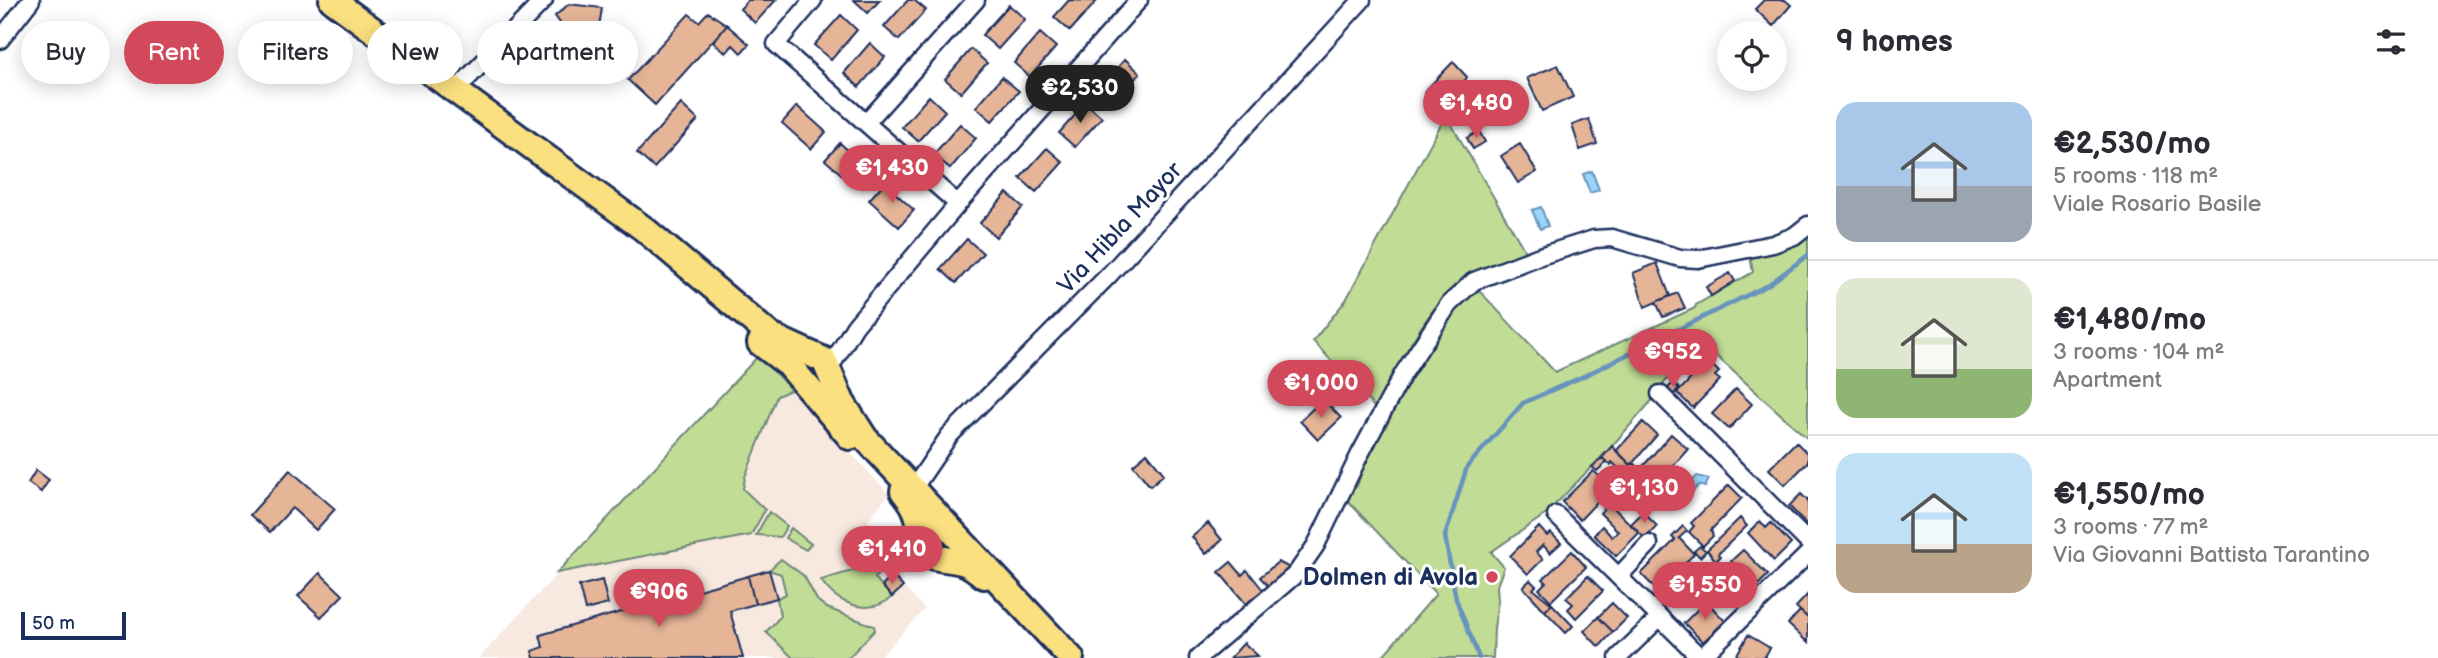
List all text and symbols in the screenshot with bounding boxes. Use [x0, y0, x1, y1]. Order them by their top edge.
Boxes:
chip: Buy [21, 21, 110, 84]
chip: Rent [124, 21, 224, 84]
chip: Filters [238, 21, 353, 84]
chip: New [367, 21, 463, 84]
chip: Apartment [477, 21, 638, 84]
map controls [1717, 21, 1787, 91]
button: locate [1717, 21, 1787, 91]
icon: filters [2372, 23, 2410, 61]
text: 9 homes [1836, 24, 1953, 60]
pin: €2,530 [1023, 66, 1137, 125]
text: €2,530 [1041, 74, 1119, 102]
pin: €1,480 [1419, 80, 1533, 140]
text: €1,480 [1439, 89, 1513, 117]
text: €2,530/mo [2053, 126, 2211, 162]
icon: home [1892, 130, 1976, 214]
pin: €1,430 [835, 146, 949, 205]
text: €1,430 [855, 154, 929, 182]
street label: Via Hibla Mayor [1052, 156, 1189, 300]
text: 5 rooms · 118 m² [2053, 162, 2218, 190]
text: Viale Rosario Basile [2053, 190, 2261, 218]
text: €1,480/mo [2053, 302, 2206, 338]
icon: home [1892, 306, 1976, 390]
pin: €952 [1632, 330, 1714, 389]
text: €952 [1644, 338, 1702, 366]
text: 3 rooms · 104 m² [2053, 338, 2224, 366]
pin: €1,000 [1264, 360, 1378, 420]
text: Apartment [2053, 366, 2162, 394]
text: €1,000 [1283, 369, 1359, 397]
pin: €1,130 [1587, 466, 1701, 525]
text: €1,130 [1609, 474, 1679, 502]
text: €1,550/mo [2053, 477, 2205, 513]
icon: home [1892, 481, 1976, 565]
text: 3 rooms · 77 m² [2053, 513, 2209, 541]
pin: €1,410 [835, 526, 949, 586]
text: €1,410 [857, 535, 927, 563]
text: Via Giovanni Battista Tarantino [2053, 541, 2370, 569]
pin: €1,550 [1648, 562, 1762, 622]
place label: Dolmen di Avola [1303, 563, 1478, 592]
marker: Dolmen di Avola [1484, 569, 1500, 585]
pin: €906 [618, 570, 700, 629]
text: €1,550 [1668, 571, 1742, 599]
text: €906 [629, 578, 689, 606]
scale bar [21, 609, 126, 641]
text: 50 m [32, 612, 75, 635]

